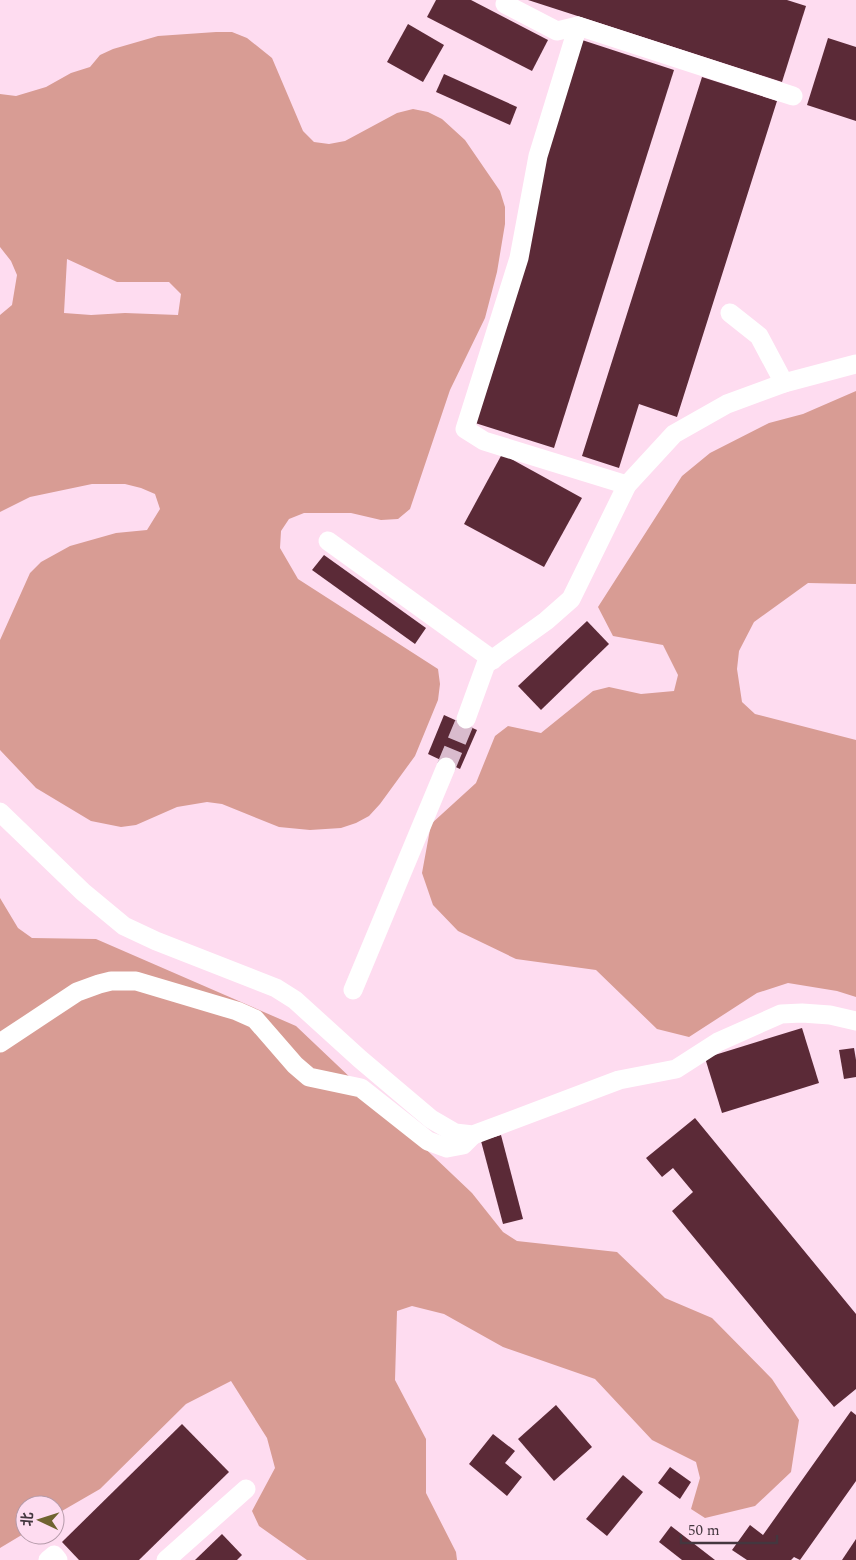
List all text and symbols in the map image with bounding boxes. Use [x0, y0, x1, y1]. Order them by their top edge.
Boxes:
north arrow [15, 1495, 65, 1545]
text: 北 [17, 1511, 38, 1527]
scale bar [681, 1512, 777, 1544]
text: 50 m [688, 1519, 720, 1542]

